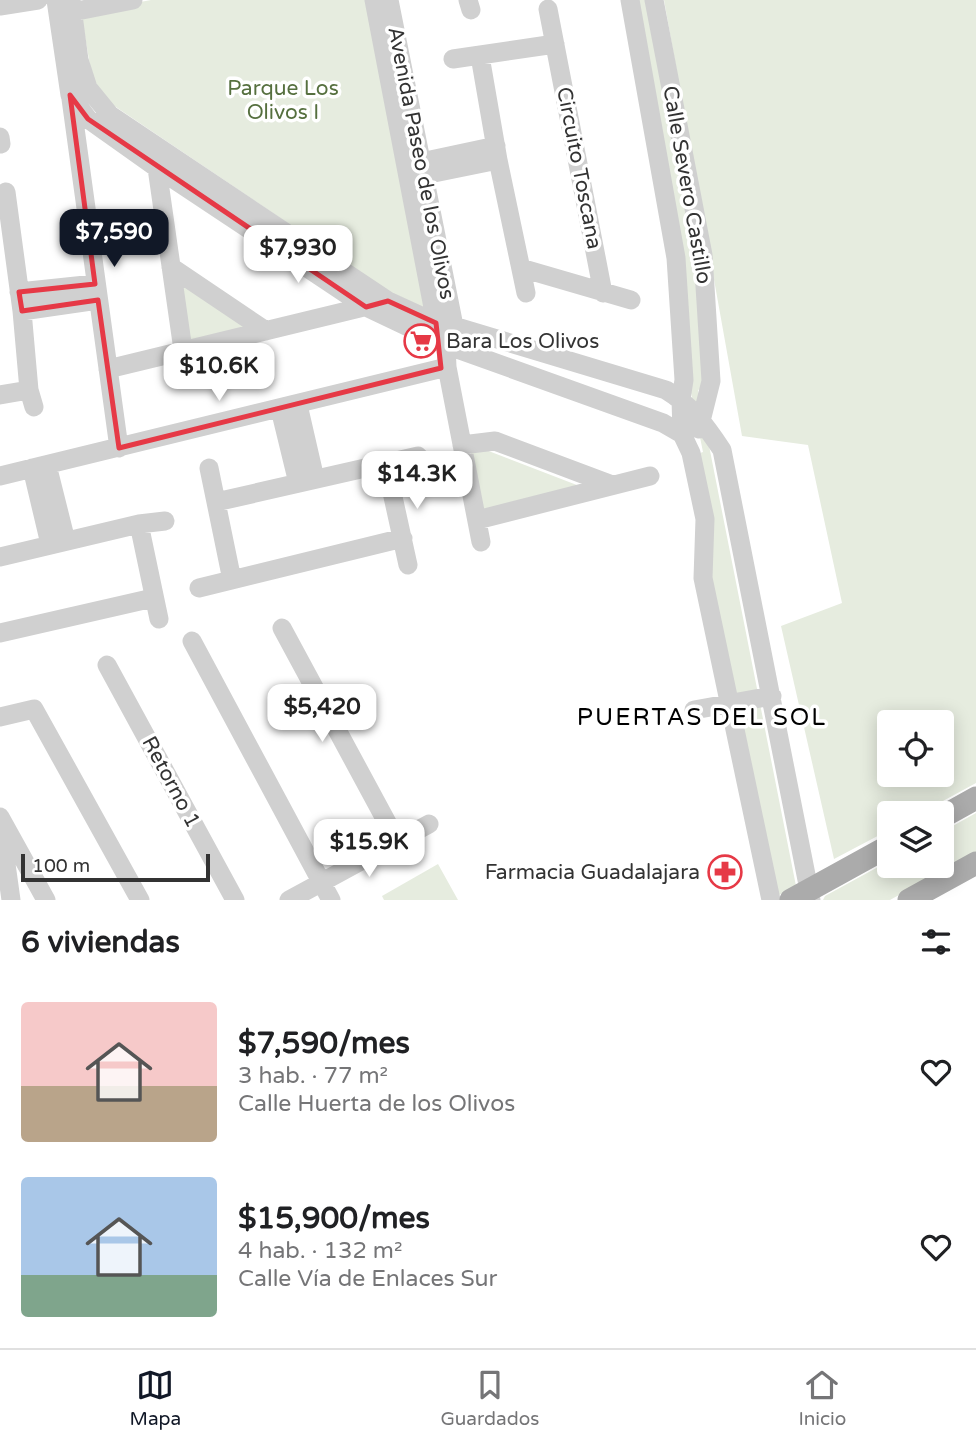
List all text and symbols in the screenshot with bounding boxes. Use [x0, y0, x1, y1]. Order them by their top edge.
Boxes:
street label: Avenida Paseo de los Olivos [382, 25, 460, 301]
park label: Parque Los Olivos I [227, 76, 339, 125]
street label: Calle Severo Castillo [657, 84, 717, 286]
street label: Circuito Toscana [551, 85, 607, 251]
pin: $7,590 [57, 210, 171, 269]
text: $7,590 [76, 218, 152, 246]
pin: $7,930 [241, 226, 355, 285]
text: $7,930 [260, 234, 336, 262]
supermarket icon: Bara Los Olivos [402, 322, 440, 360]
place label: Bara Los Olivos [446, 329, 599, 354]
pin: $10.6K [162, 344, 276, 403]
text: $10.6K [180, 352, 258, 380]
pin: $14.3K [360, 452, 474, 511]
text: $14.3K [378, 460, 456, 488]
pin: $5,420 [265, 684, 379, 744]
text: $5,420 [283, 693, 361, 721]
district label: PUERTAS DEL SOL [577, 703, 827, 732]
map controls [877, 710, 954, 878]
button: locate [877, 710, 954, 787]
street label: Retorno 1 [137, 732, 205, 832]
button: layers [877, 801, 954, 878]
pin: $15.9K [312, 820, 426, 879]
text: $15.9K [330, 828, 408, 856]
scale bar [21, 851, 210, 883]
pharmacy icon: Farmacia Guadalajara [706, 853, 744, 891]
text: 100 m [32, 855, 90, 877]
place label: Farmacia Guadalajara [485, 860, 700, 885]
icon: filters [917, 923, 955, 961]
text: 6 viviendas [21, 924, 180, 961]
text: $7,590/mes [238, 1025, 410, 1062]
icon: home [77, 1030, 161, 1114]
icon: heart [917, 1053, 955, 1091]
text: 3 hab. · 77 m² [238, 1062, 388, 1090]
text: Calle Huerta de los Olivos [238, 1090, 515, 1118]
text: $15,900/mes [238, 1200, 430, 1237]
icon: home [77, 1205, 161, 1289]
icon: heart [917, 1228, 955, 1266]
text: 4 hab. · 132 m² [238, 1237, 403, 1265]
text: Calle Vía de Enlaces Sur [238, 1265, 497, 1293]
tab: Mapa [130, 1366, 181, 1430]
tab: Guardados [440, 1366, 539, 1430]
tab: Inicio [798, 1366, 846, 1430]

